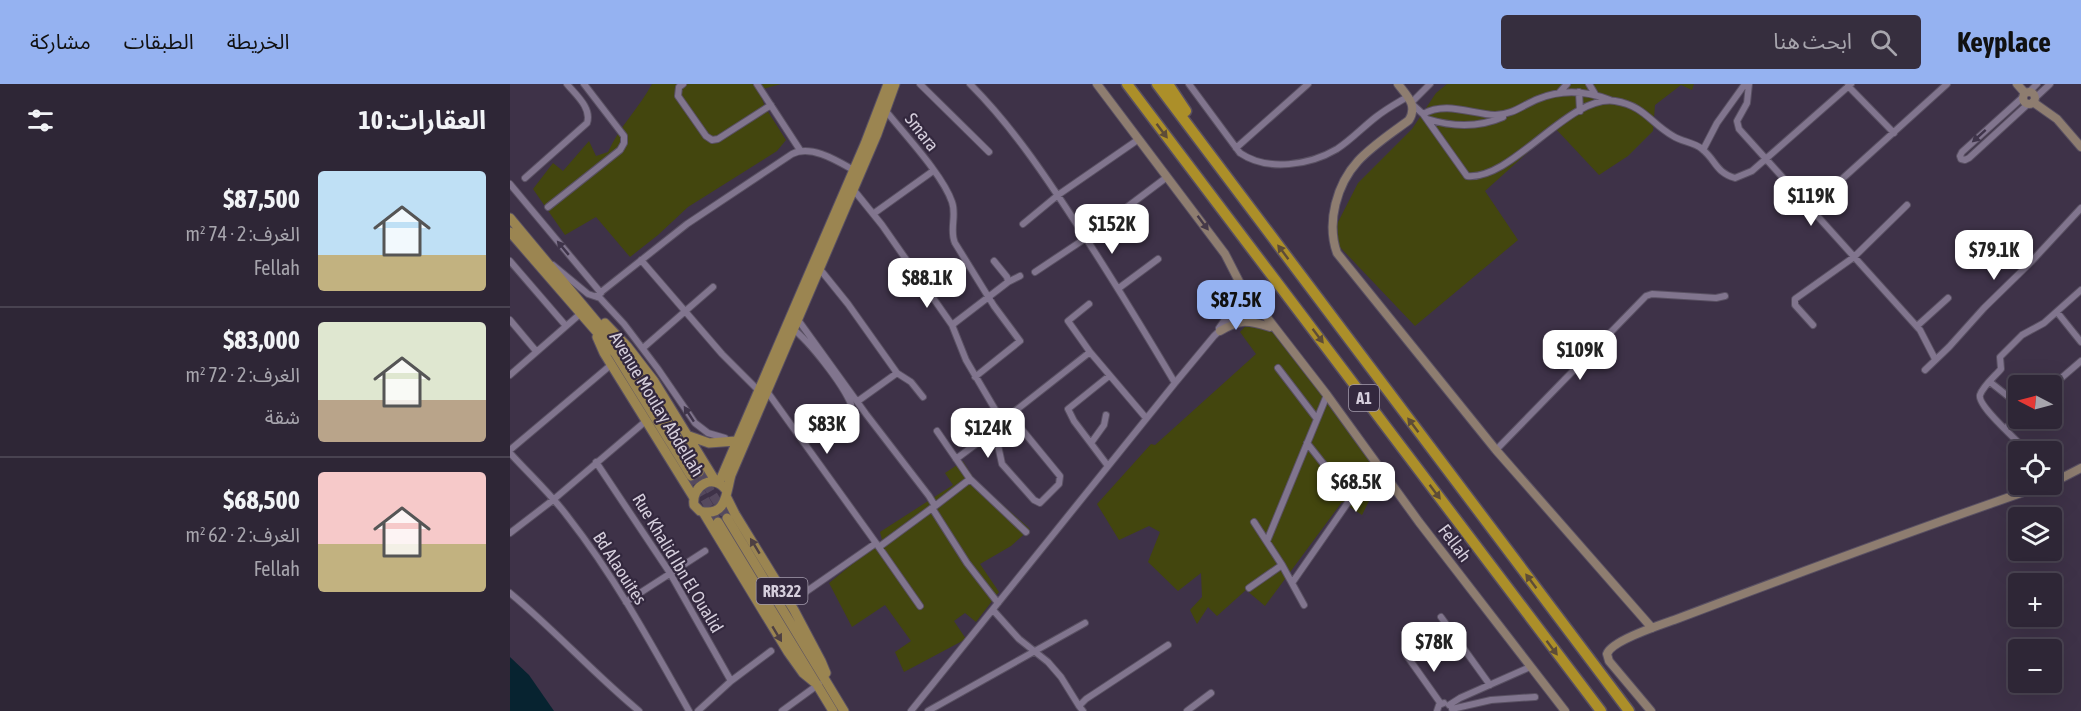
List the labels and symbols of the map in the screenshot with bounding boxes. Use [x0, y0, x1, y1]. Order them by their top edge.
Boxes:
street label: Smara [901, 109, 943, 155]
one-way arrow [1156, 122, 1168, 138]
one-way arrow [1972, 129, 1987, 142]
pin: $119K [1769, 176, 1853, 227]
pin: $152K [1070, 204, 1154, 255]
one-way arrow [1196, 215, 1209, 231]
pin: $79.1K [1945, 230, 2043, 281]
one-way arrow [556, 240, 569, 256]
one-way arrow [1278, 245, 1290, 260]
pin: $88.1K [878, 258, 976, 309]
pin: $87.5K [1187, 280, 1285, 331]
street label: Avenue Moulay Abdellah [605, 328, 709, 480]
one-way arrow [1311, 329, 1323, 344]
pin: $109K [1538, 330, 1622, 381]
north arrow [2008, 375, 2062, 429]
road number: A1 [1349, 385, 1379, 411]
pin: $83K [791, 404, 863, 455]
one-way arrow [684, 406, 695, 422]
pin: $124K [946, 408, 1030, 459]
one-way arrow [1407, 418, 1419, 433]
pin: $68.5K [1307, 462, 1405, 513]
one-way arrow [1429, 484, 1441, 500]
street label: Rue Khalid Ibn El Oualid [628, 490, 728, 636]
street label: Fellah [1434, 520, 1476, 566]
street label: Bd Alaouites [589, 528, 651, 608]
one-way arrow [749, 538, 760, 554]
one-way arrow [1525, 573, 1537, 588]
road number: RR322 [756, 578, 808, 604]
pin: $78K [1398, 622, 1470, 673]
one-way arrow [772, 626, 783, 642]
one-way arrow [1546, 640, 1559, 656]

